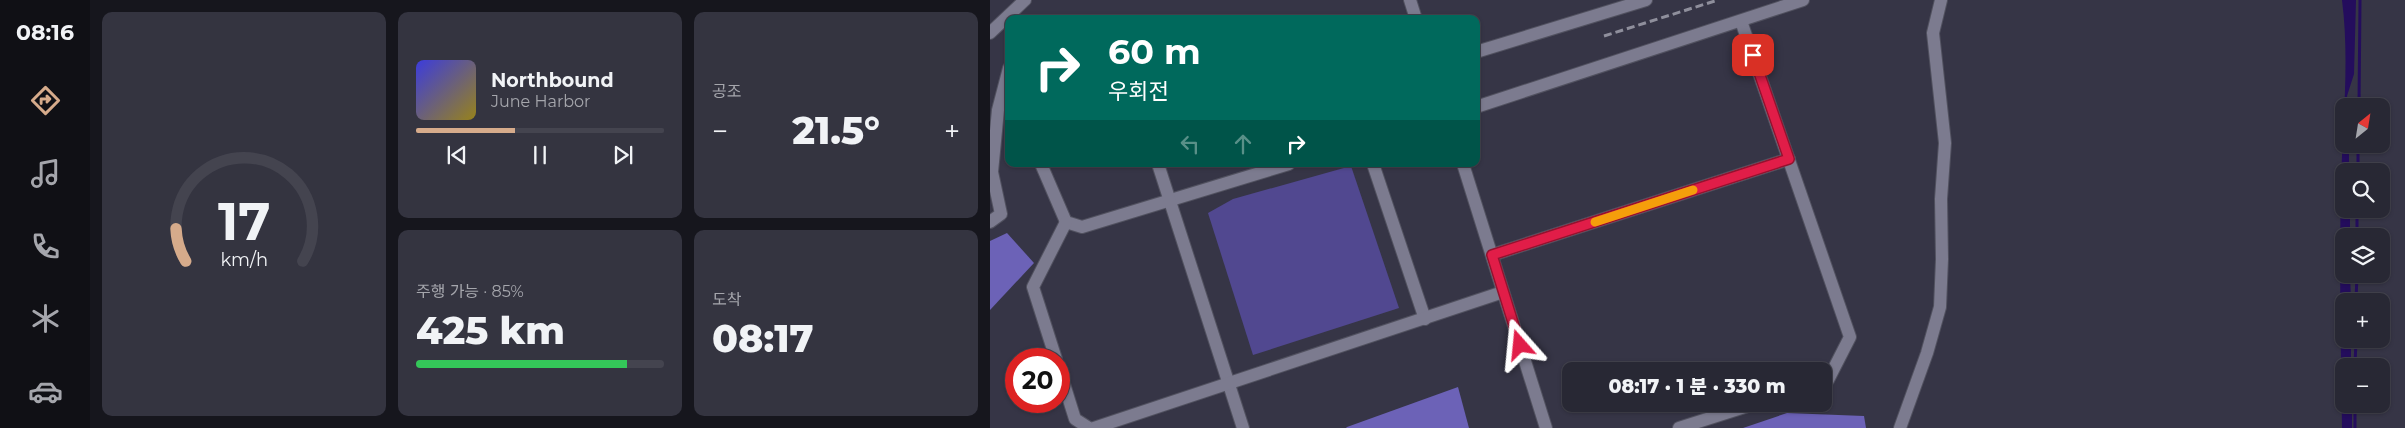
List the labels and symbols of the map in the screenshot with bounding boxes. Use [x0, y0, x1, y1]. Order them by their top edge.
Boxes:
pin [1732, 34, 1774, 76]
north arrow [2335, 98, 2390, 152]
position arrow [1493, 318, 1545, 370]
speed limit sign: 20 [1005, 348, 1070, 413]

